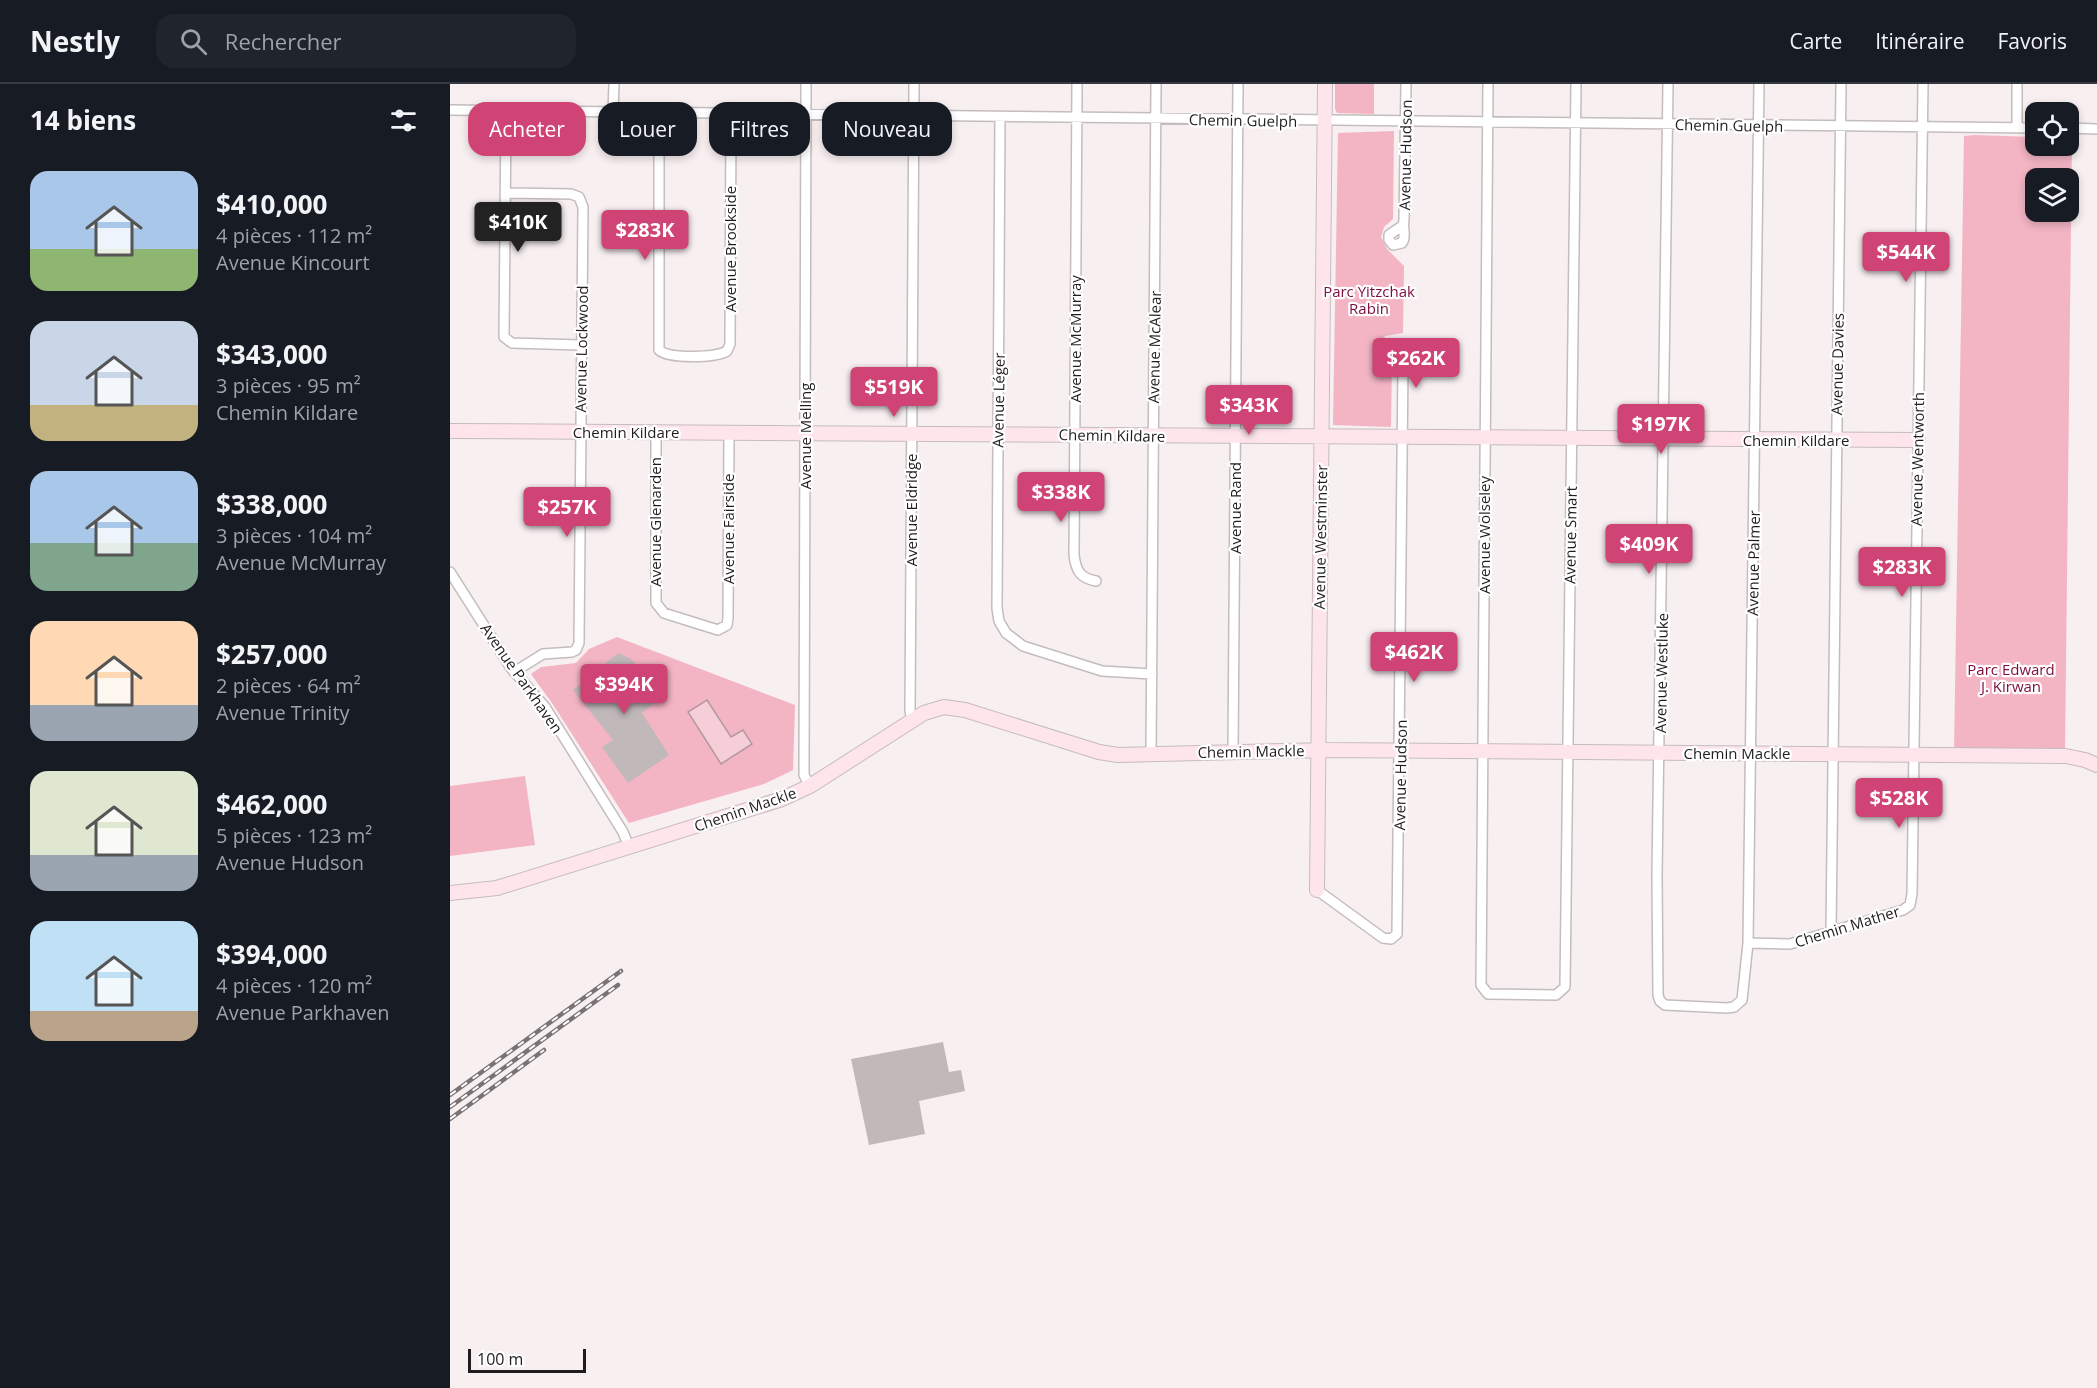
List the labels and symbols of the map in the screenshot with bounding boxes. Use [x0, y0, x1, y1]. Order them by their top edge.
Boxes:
street label: Avenue Hudson [1394, 99, 1416, 211]
street label: Chemin Guelph [1189, 109, 1297, 131]
street label: Chemin Guelph [1675, 114, 1783, 136]
street label: Avenue Brookside [720, 186, 740, 312]
pin: $410K [476, 202, 560, 253]
pin: $283K [603, 210, 687, 261]
pin: $544K [1864, 232, 1948, 283]
street label: Avenue McMurray [1065, 275, 1085, 403]
park label: Parc Yitzchak Rabin [1323, 281, 1415, 318]
street label: Avenue Lockwood [570, 285, 592, 413]
street label: Avenue McAlear [1143, 290, 1165, 404]
street label: Avenue Davies [1826, 313, 1848, 415]
pin: $262K [1374, 338, 1458, 389]
street label: Avenue Léger [987, 352, 1009, 448]
pin: $519K [852, 367, 936, 418]
street label: Avenue Melling [795, 383, 815, 489]
pin: $343K [1207, 385, 1291, 436]
street label: Avenue Wentworth [1906, 392, 1928, 526]
pin: $197K [1619, 404, 1703, 455]
street label: Chemin Kildare [573, 422, 679, 442]
street label: Chemin Kildare [1058, 424, 1166, 446]
street label: Chemin Kildare [1743, 430, 1849, 450]
street label: Avenue Eldridge [901, 453, 921, 567]
street label: Avenue Glenarden [645, 457, 665, 587]
street label: Avenue Rand [1225, 462, 1245, 554]
street label: Avenue Westminster [1309, 464, 1331, 610]
pin: $338K [1019, 472, 1103, 523]
street label: Avenue Fairside [718, 474, 738, 584]
street label: Avenue Wolseley [1474, 475, 1494, 594]
street label: Avenue Smart [1559, 486, 1581, 584]
pin: $257K [525, 487, 609, 538]
street label: Avenue Palmer [1742, 510, 1764, 616]
pin: $409K [1607, 524, 1691, 575]
pin: $283K [1860, 547, 1944, 598]
street label: Avenue Westluke [1650, 613, 1672, 733]
street label: Avenue Parkhaven [476, 619, 568, 737]
pin: $462K [1372, 632, 1456, 683]
park label: Parc Edward J. Kirwan [1967, 659, 2055, 696]
pin: $394K [582, 664, 666, 715]
street label: Avenue Hudson [1389, 719, 1411, 831]
street label: Chemin Mackle [1197, 740, 1305, 762]
street label: Chemin Mackle [1684, 743, 1790, 763]
pin: $528K [1857, 778, 1941, 829]
street label: Chemin Mackle [691, 782, 799, 836]
street label: Chemin Mather [1792, 901, 1902, 951]
scale bar [468, 1346, 586, 1374]

